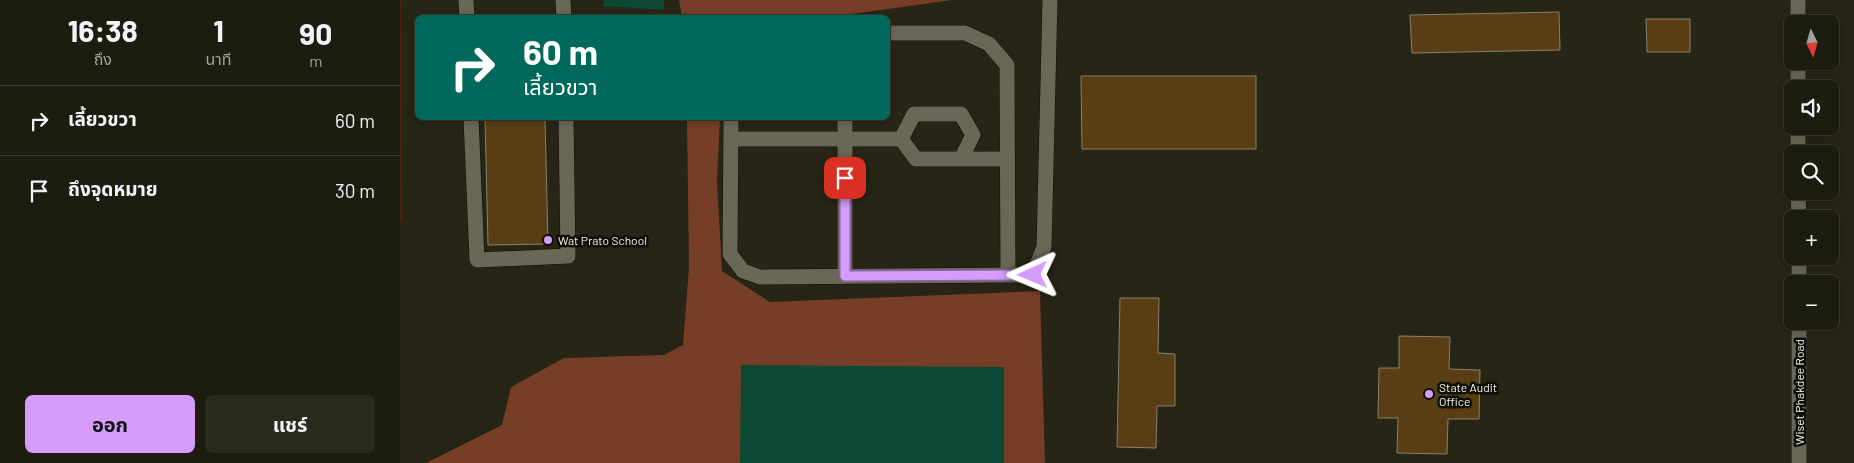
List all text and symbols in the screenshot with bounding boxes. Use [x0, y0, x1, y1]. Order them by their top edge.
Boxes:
text: 16:38 [68, 12, 138, 48]
text: 1 [213, 12, 224, 48]
text: 90 [299, 15, 332, 51]
north arrow [1784, 15, 1839, 70]
map controls [1784, 15, 1839, 330]
text: 60 m [523, 30, 598, 72]
icon: right [440, 35, 505, 100]
text: ถึง [94, 49, 112, 68]
text: นาที [206, 49, 232, 68]
text: m [309, 51, 322, 70]
text: เลี้ยวขวา [523, 73, 598, 99]
button: sound [1784, 80, 1839, 135]
icon: right [25, 107, 53, 135]
text: เลี้ยวขวา [68, 107, 137, 130]
text: 60 m [335, 109, 375, 132]
button: search [1784, 145, 1839, 200]
pin [824, 157, 866, 199]
icon: arrive [831, 164, 859, 192]
icon: arrive [25, 177, 53, 205]
text: ถึงจุดหมาย [68, 177, 158, 200]
text: 30 m [335, 179, 375, 202]
button: + [1784, 210, 1839, 265]
place label: Wat Prato School [558, 233, 647, 247]
marker: Wat Prato School [542, 234, 554, 246]
position arrow [1006, 248, 1058, 300]
button: − [1784, 275, 1839, 330]
street label: Wiset Phakdee Road [1792, 339, 1806, 445]
place label: State Audit Office [1439, 380, 1497, 408]
marker: State Audit Office [1423, 388, 1435, 400]
button: ออก [25, 395, 195, 453]
button: แชร์ [205, 395, 375, 453]

